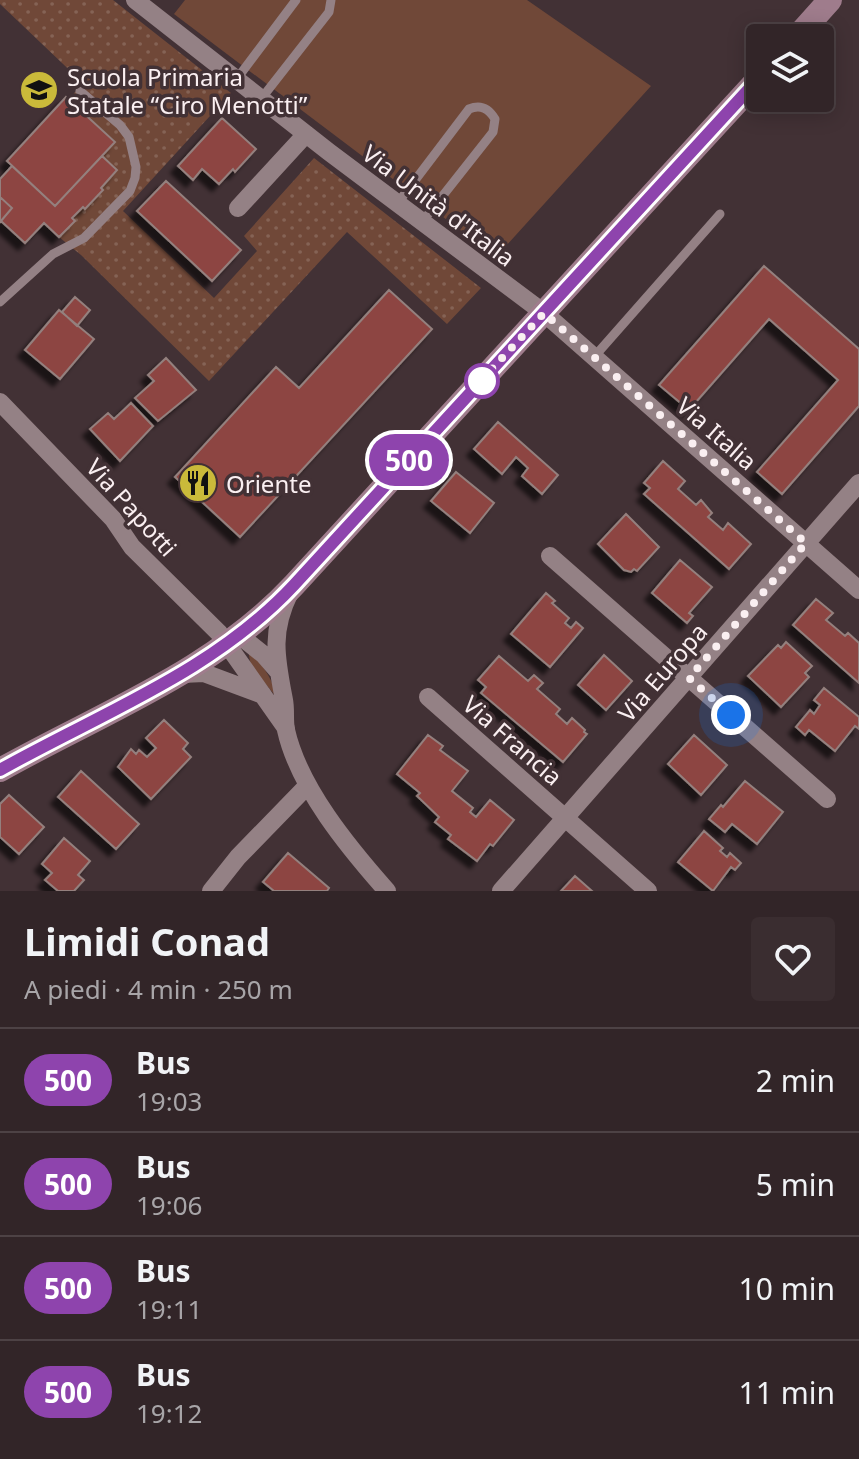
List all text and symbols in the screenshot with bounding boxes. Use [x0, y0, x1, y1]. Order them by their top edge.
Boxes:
map controls [746, 24, 834, 112]
button: layers [746, 24, 834, 112]
place label: Scuola Primaria Statale “Ciro Menotti” [67, 60, 308, 121]
school or university icon: Scuola Primaria Statale “Ciro Menotti” [18, 69, 60, 111]
street label: Via Unità d'Italia [356, 137, 522, 273]
unlabelled marker [465, 364, 499, 398]
street label: Via Italia [670, 389, 764, 477]
line badge: 500 [363, 434, 455, 486]
text: 500 [385, 441, 433, 479]
street label: Via Papotti [79, 451, 185, 563]
restaurant icon: Oriente [177, 462, 219, 504]
place label: Oriente [226, 467, 311, 500]
street label: Via Europa [610, 616, 714, 728]
street label: Via Francia [456, 688, 570, 792]
your location [711, 695, 751, 735]
text: Limidi Conad [24, 915, 270, 967]
button: heart [751, 917, 835, 1001]
text: A piedi · 4 min · 250 m [24, 971, 293, 1007]
text: Bus [136, 1042, 191, 1083]
text: 2 min [756, 1060, 835, 1101]
text: 500 [44, 1061, 92, 1099]
text: 19:03 [136, 1083, 202, 1119]
text: Bus [136, 1146, 191, 1187]
text: 5 min [756, 1164, 835, 1205]
text: 500 [44, 1165, 92, 1203]
text: 19:06 [136, 1187, 202, 1223]
text: Bus [136, 1250, 191, 1291]
text: 10 min [739, 1268, 835, 1309]
text: 500 [44, 1269, 92, 1307]
text: 19:11 [136, 1291, 202, 1327]
text: Bus [136, 1354, 191, 1395]
text: 11 min [739, 1372, 835, 1413]
text: 500 [44, 1373, 92, 1411]
text: 19:12 [136, 1395, 202, 1431]

